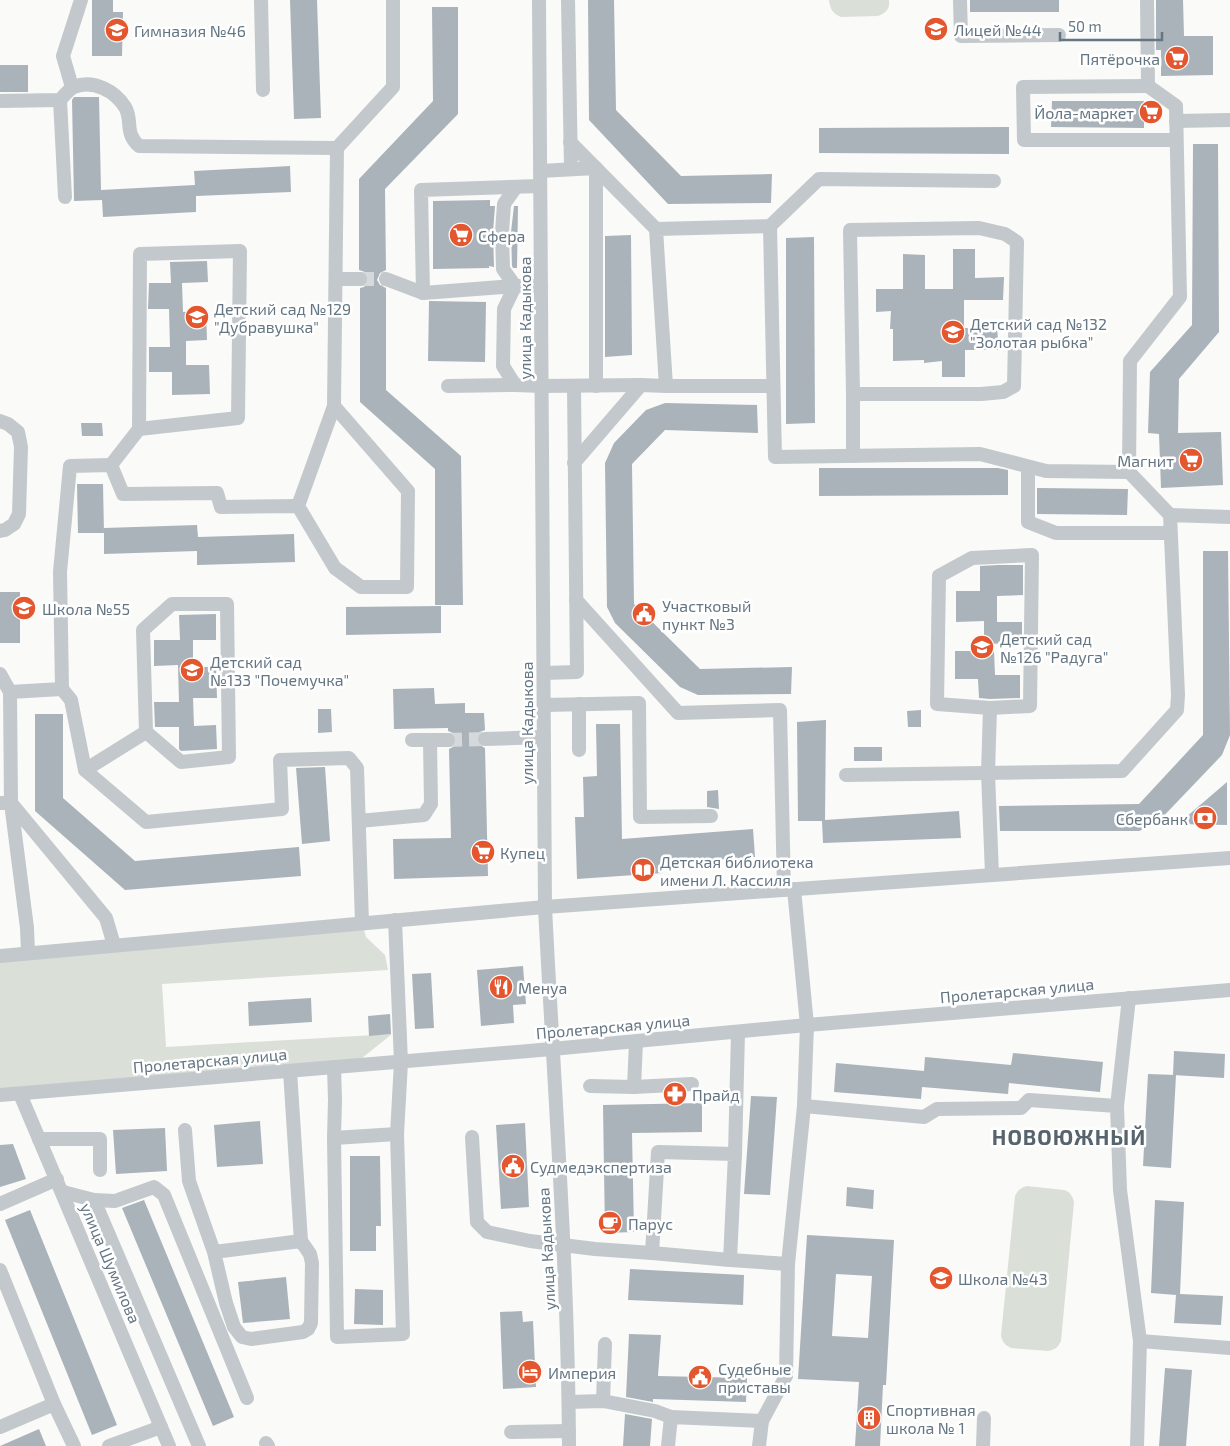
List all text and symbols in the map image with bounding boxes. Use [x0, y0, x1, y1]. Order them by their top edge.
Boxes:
scale bar [1060, 10, 1162, 42]
school or university icon: Лицей №44 [923, 16, 949, 42]
school or university icon: Гимназия №46 [104, 17, 130, 43]
text: 50 m [1068, 17, 1102, 35]
place label: Лицей №44 [954, 20, 1042, 39]
place label: Гимназия №46 [134, 21, 246, 40]
supermarket icon: Пятёрочка [1164, 45, 1190, 71]
place label: Пятёрочка [1080, 49, 1160, 68]
supermarket icon: Йола-маркет [1138, 99, 1164, 125]
place label: Йола-маркет [1034, 103, 1134, 122]
supermarket icon: Сфера [448, 222, 474, 248]
place label: Сфера [478, 226, 525, 245]
street label: улица Кадыкова [515, 257, 535, 379]
place label: Детский сад №129 "Дубравушка" [214, 299, 351, 337]
school or university icon: Детский сад №129 "Дубравушка" [184, 304, 210, 330]
place label: Детский сад №132 "Золотая рыбка" [970, 314, 1107, 351]
school or university icon: Детский сад №132 "Золотая рыбка" [940, 319, 966, 345]
supermarket icon: Магнит [1178, 447, 1204, 473]
place label: Магнит [1117, 451, 1174, 470]
school or university icon: Школа №55 [11, 595, 37, 621]
place label: Участковый пункт №3 [662, 596, 751, 634]
place label: Школа №55 [42, 599, 130, 618]
public building icon: Участковый пункт №3 [631, 601, 657, 627]
place label: Детский сад №126 "Радуга" [1000, 629, 1108, 667]
school or university icon: Детский сад №126 "Радуга" [969, 634, 995, 660]
place label: Детский сад №133 "Почемучка" [210, 652, 349, 690]
school or university icon: Детский сад №133 "Почемучка" [179, 657, 205, 683]
street label: улица Кадыкова [517, 662, 537, 784]
bank icon: Сбербанк [1192, 805, 1218, 831]
place label: Сбербанк [1116, 809, 1188, 828]
supermarket icon: Купец [470, 839, 496, 865]
place label: Купец [500, 843, 545, 863]
place label: Детская библиотека имени Л. Кассиля [660, 852, 814, 889]
library icon: Детская библиотека имени Л. Кассиля [630, 857, 656, 883]
restaurant icon: Менуа [488, 974, 514, 1000]
street label: Пролетарская улица [939, 974, 1095, 1007]
place label: Менуа [518, 978, 567, 998]
street label: Пролетарская улица [535, 1010, 691, 1043]
street label: Пролетарская улица [132, 1044, 288, 1077]
pharmacy icon: Прайд [662, 1081, 688, 1107]
place label: Прайд [692, 1085, 740, 1104]
district label: НОВОЮЖНЫЙ [992, 1124, 1146, 1149]
public building icon: Судмедэкспертиза [500, 1153, 526, 1179]
place label: Судмедэкспертиза [530, 1157, 672, 1177]
street label: улица Кадыкова [533, 1187, 560, 1311]
street label: улица Шумилова [76, 1200, 145, 1326]
cafe icon: Парус [597, 1210, 623, 1236]
place label: Парус [628, 1214, 673, 1234]
school or university icon: Школа №43 [928, 1265, 954, 1291]
place label: Школа №43 [958, 1269, 1048, 1288]
hotel icon: Империя [517, 1359, 543, 1385]
place label: Судебные приставы [718, 1359, 792, 1396]
place label: Империя [548, 1363, 616, 1382]
public building icon: Судебные приставы [687, 1364, 713, 1390]
place label: Спортивная школа № 1 [886, 1400, 976, 1437]
building icon: Спортивная школа № 1 [856, 1405, 882, 1431]

